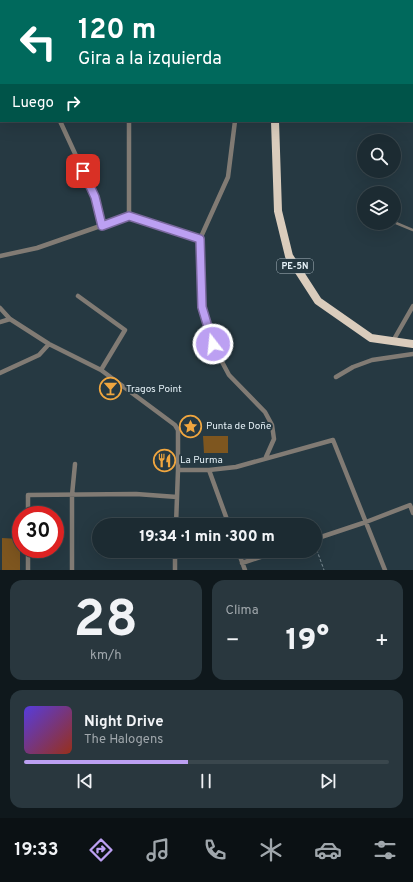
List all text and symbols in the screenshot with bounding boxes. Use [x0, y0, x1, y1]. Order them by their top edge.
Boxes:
text: 120 m [78, 13, 156, 49]
icon: left [12, 16, 64, 68]
text: Gira a la izquierda [78, 48, 222, 71]
icon: right [62, 92, 84, 114]
text: Luego [12, 94, 54, 113]
map controls [357, 134, 401, 230]
button: search [357, 134, 401, 178]
pin [66, 154, 100, 188]
icon: arrive [72, 160, 94, 182]
button: layers [357, 186, 401, 230]
road number: PE-5N [277, 259, 313, 273]
position arrow [192, 323, 234, 365]
bar icon: Tragos Point [97, 376, 123, 402]
place label: Tragos Point [126, 383, 182, 396]
place icon: Punta de Doñe [178, 413, 204, 439]
place label: Punta de Doñe [206, 420, 271, 433]
restaurant icon: La Purma [152, 447, 178, 473]
place label: La Purma [180, 454, 223, 467]
speed limit sign: 30 [12, 506, 64, 558]
text: 19:34 · 1 min · 300 m [139, 528, 275, 547]
text: 28 [73, 589, 138, 655]
text: Clima [226, 603, 259, 619]
text: 19° [286, 623, 329, 660]
text: − [226, 628, 240, 655]
text: + [375, 628, 389, 655]
text: km/h [90, 648, 122, 664]
text: Night Drive [84, 713, 164, 732]
text: The Halogens [84, 732, 163, 748]
icon: previous [74, 770, 96, 792]
icon: pause [195, 770, 217, 792]
icon: next [317, 770, 339, 792]
icon: directions [87, 836, 115, 864]
icon: music [144, 836, 172, 864]
icon: phone [201, 836, 229, 864]
icon: climate [257, 836, 285, 864]
icon: car [314, 836, 342, 864]
icon: filters [371, 836, 399, 864]
text: 19:33 [14, 839, 59, 862]

